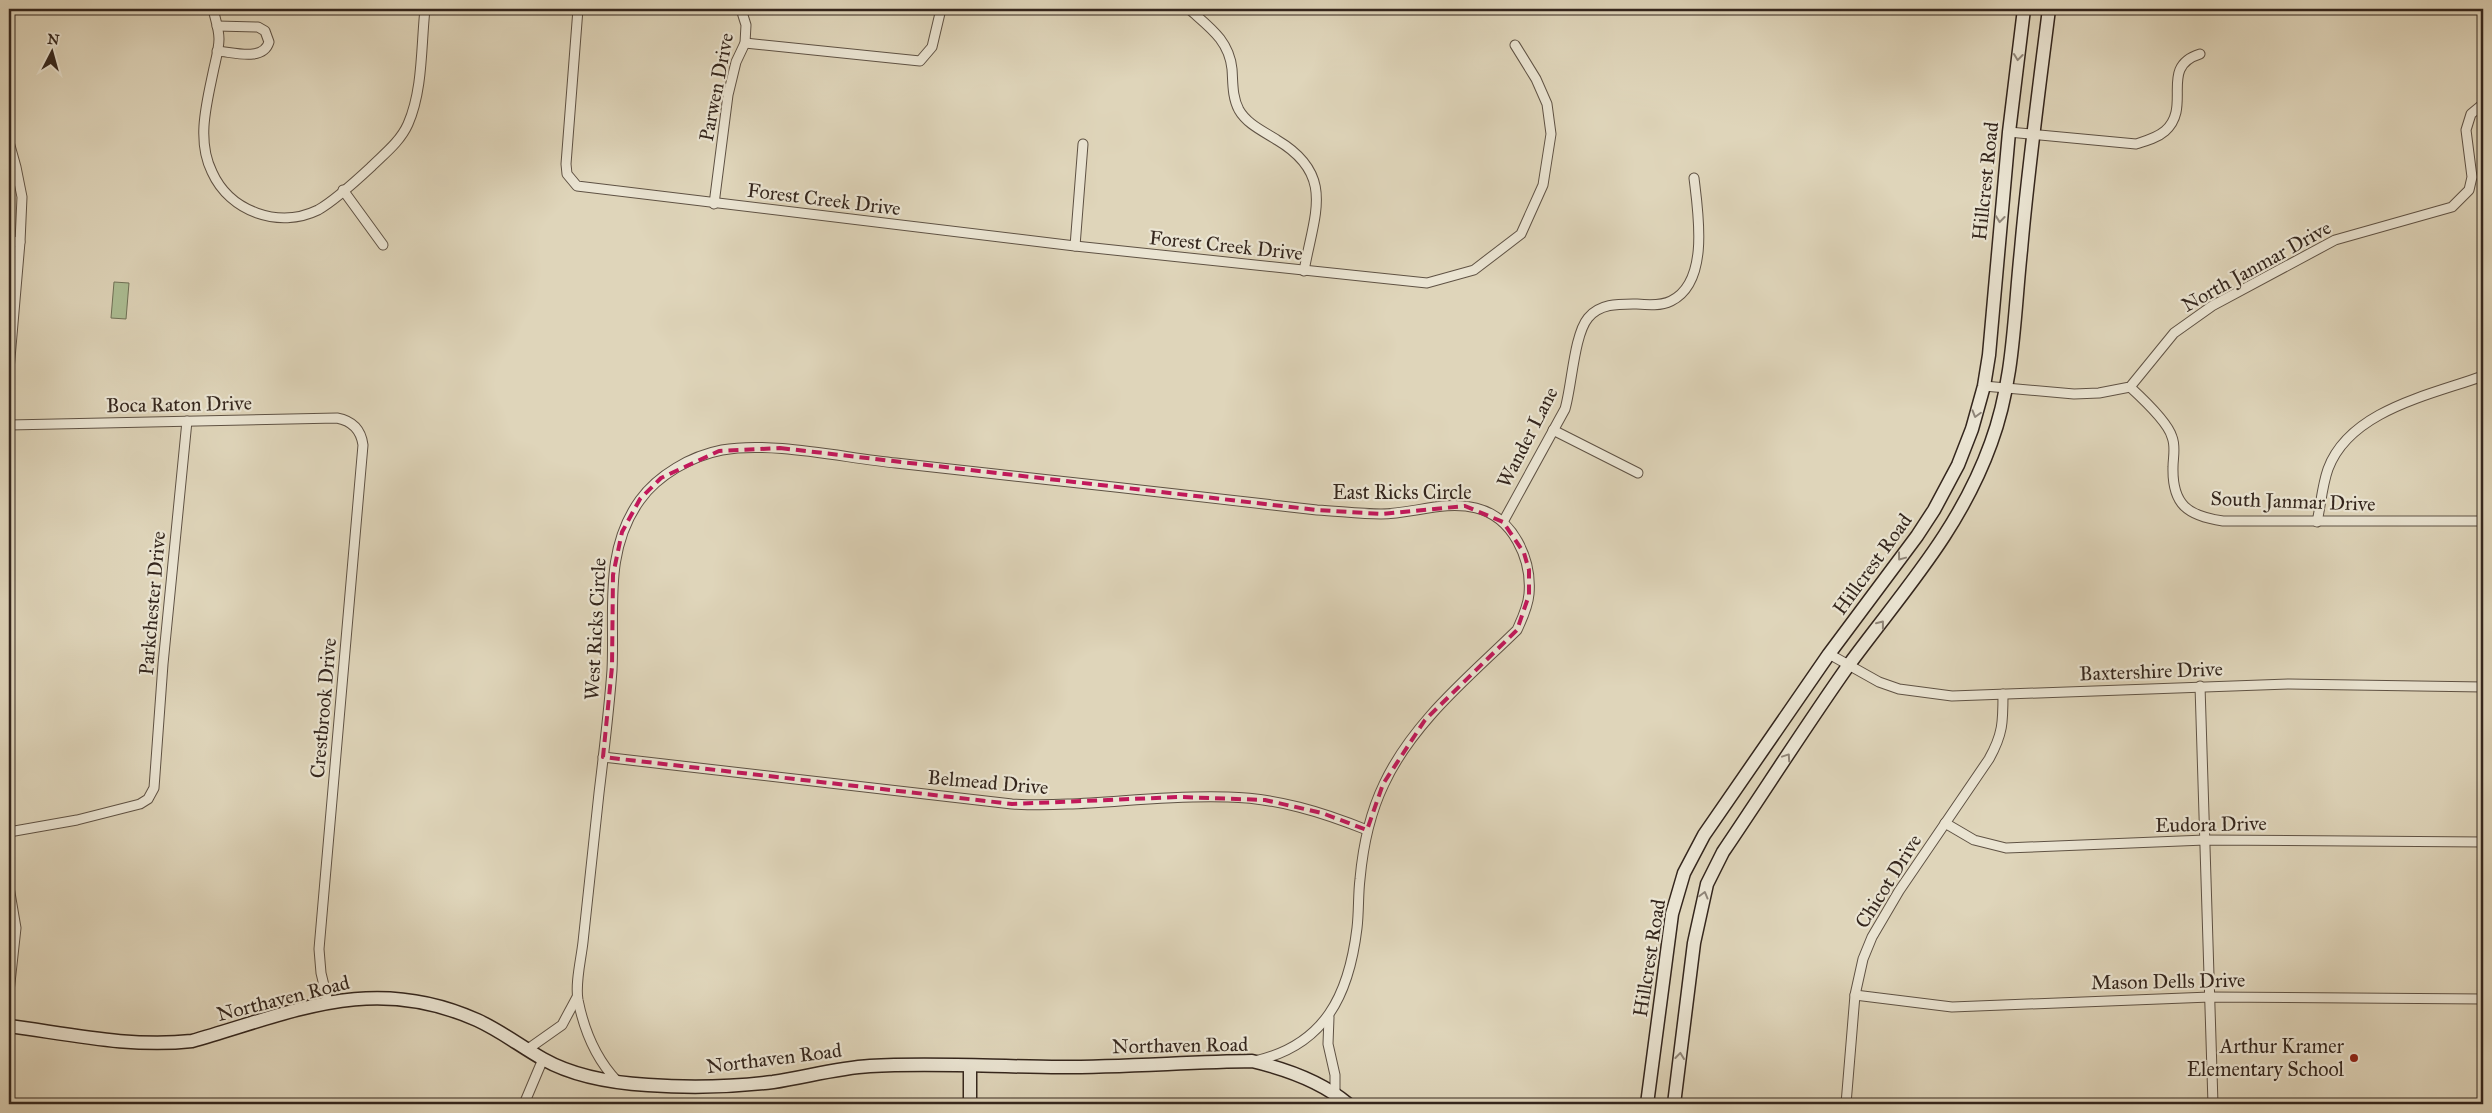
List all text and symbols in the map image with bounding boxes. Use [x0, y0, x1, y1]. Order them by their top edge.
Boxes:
north arrow [28, 28, 78, 78]
text: N [47, 30, 60, 49]
street label: Parwen Drive [694, 31, 738, 143]
one-way arrow [2013, 53, 2024, 61]
street label: Hillcrest Road [1967, 121, 2003, 241]
street label: Forest Creek Drive [746, 178, 902, 220]
one-way arrow [1995, 215, 2006, 223]
street label: North Janmar Drive [2177, 215, 2335, 318]
street label: Forest Creek Drive [1148, 225, 1304, 265]
street label: Wander Lane [1491, 383, 1563, 491]
street label: Boca Raton Drive [106, 391, 252, 417]
one-way arrow [1972, 410, 1982, 418]
street label: East Ricks Circle [1333, 480, 1471, 504]
street label: South Janmar Drive [2210, 486, 2376, 517]
street label: Hillcrest Road [1827, 509, 1917, 619]
street label: Parkchester Drive [134, 530, 170, 676]
one-way arrow [1898, 551, 1907, 561]
street label: West Ricks Circle [579, 557, 611, 701]
one-way arrow [1875, 621, 1883, 630]
street label: Crestbrook Drive [305, 637, 341, 779]
street label: Baxtershire Drive [2079, 657, 2223, 685]
one-way arrow [1781, 753, 1790, 762]
street label: Belmead Drive [927, 765, 1049, 799]
street label: Eudora Drive [2155, 811, 2267, 837]
street label: Chicot Drive [1850, 829, 1926, 933]
one-way arrow [1698, 891, 1709, 900]
street label: Hillcrest Road [1628, 897, 1670, 1019]
street label: Mason Dells Drive [2091, 968, 2245, 994]
street label: Northaven Road [214, 970, 352, 1026]
street label: Northaven Road [1112, 1032, 1248, 1058]
place label: Arthur Kramer Elementary School [2187, 1034, 2345, 1081]
street label: Northaven Road [705, 1038, 843, 1078]
one-way arrow [1674, 1052, 1685, 1060]
marker: Arthur Kramer Elementary School [2348, 1052, 2360, 1064]

